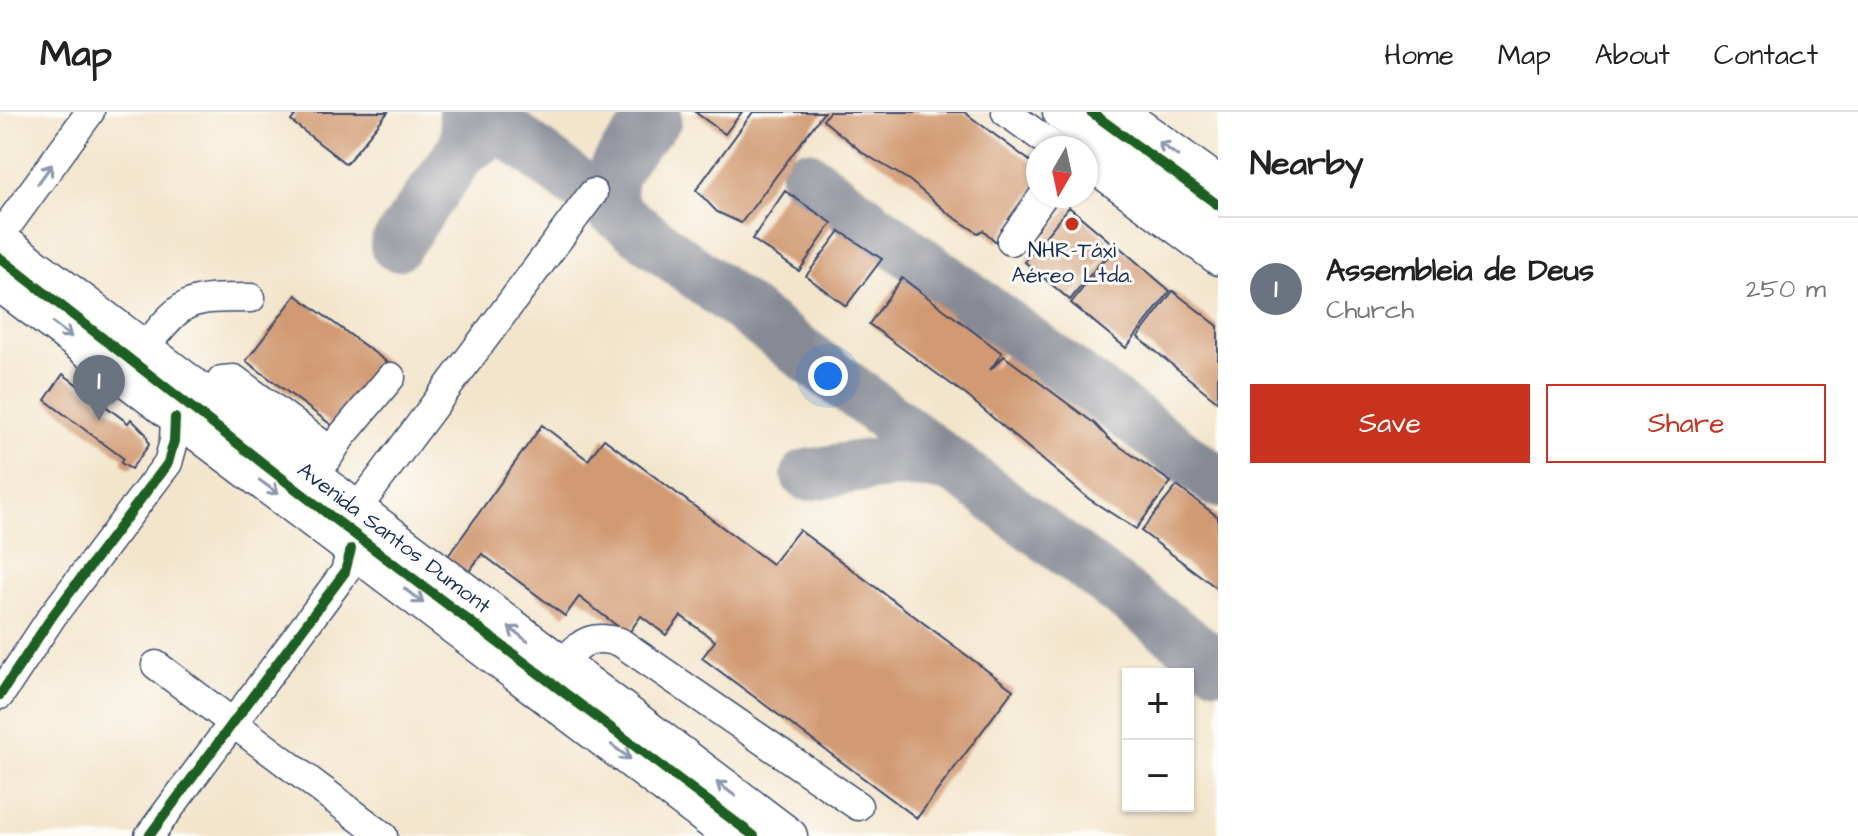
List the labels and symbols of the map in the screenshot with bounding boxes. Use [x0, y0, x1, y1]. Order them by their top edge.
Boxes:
north arrow [1026, 136, 1098, 208]
one-way arrow [1157, 140, 1179, 157]
one-way arrow [36, 164, 53, 185]
marker: NHR-Táxi Aéreo Ltda. [1063, 215, 1081, 233]
place label: NHR-Táxi Aéreo Ltda. [1012, 235, 1132, 291]
one-way arrow [51, 322, 73, 338]
pin: 1 [73, 355, 125, 421]
your location [808, 356, 848, 396]
street label: Avenida Santos Dumont [291, 454, 498, 621]
one-way arrow [258, 479, 280, 495]
one-way arrow [403, 587, 424, 604]
one-way arrow [508, 625, 529, 642]
one-way arrow [610, 744, 631, 761]
one-way arrow [716, 781, 737, 798]

